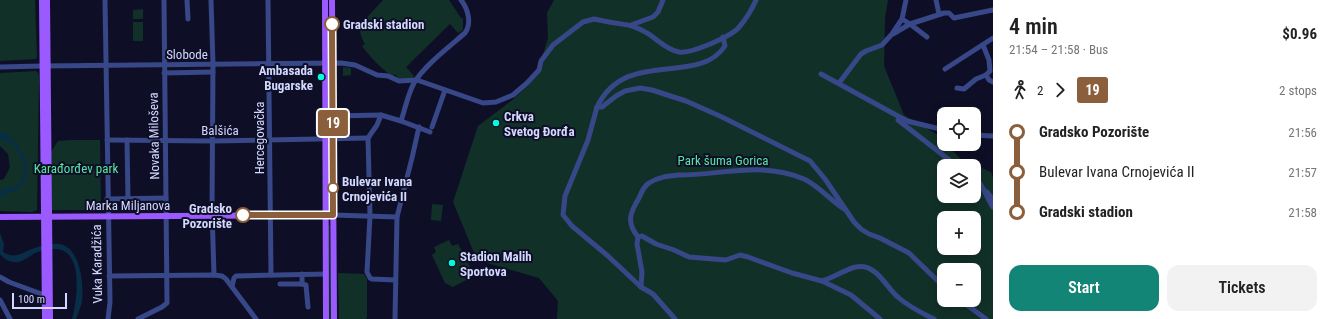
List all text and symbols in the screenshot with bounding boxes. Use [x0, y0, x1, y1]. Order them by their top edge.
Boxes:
text: 4 min [1009, 14, 1058, 39]
marker: Gradski stadion [324, 16, 340, 32]
place label: Gradski stadion [343, 17, 424, 32]
text: $0.96 [1282, 25, 1317, 43]
text: 21:54 – 21:58 · Bus [1009, 42, 1108, 57]
street label: Slobode [166, 47, 208, 62]
place label: Ambasada Bugarske [259, 63, 313, 93]
marker: Ambasada Bugarske [316, 72, 326, 82]
icon: walk [1009, 79, 1031, 101]
icon: forward [1049, 79, 1071, 101]
text: 19 [1085, 82, 1100, 98]
text: 2 [1037, 83, 1043, 98]
text: 2 stops [1279, 83, 1317, 98]
street label: Novaka Miloševa [146, 92, 162, 180]
street label: Hercegovačka [252, 102, 267, 174]
map controls [937, 107, 981, 307]
button: locate [937, 107, 981, 151]
place label: Crkva Svetog Đorđa [504, 109, 575, 139]
line badge: 19 [315, 110, 351, 136]
text: 19 [326, 115, 340, 131]
marker: Crkva Svetog Đorđa [491, 118, 501, 128]
street label: Balšića [201, 123, 239, 138]
text: Gradsko Pozorište [1039, 123, 1149, 141]
text: 21:56 [1288, 125, 1317, 140]
park label: Park šuma Gorica [678, 153, 768, 168]
button: layers [937, 159, 981, 203]
park label: Karađorđev park [34, 161, 118, 176]
text: Bulevar Ivana Crnojevića II [1039, 163, 1195, 181]
text: 21:57 [1288, 165, 1317, 180]
place label: Bulevar Ivana Crnojevića II [342, 174, 412, 204]
marker: Bulevar Ivana Crnojevića II [327, 182, 339, 194]
street label: Marka Miljanova [86, 198, 170, 213]
place label: Gradsko Pozorište [182, 201, 233, 231]
text: Gradski stadion [1039, 203, 1133, 221]
text: 21:58 [1288, 205, 1317, 220]
marker: Gradsko Pozorište [235, 207, 251, 223]
button: + [937, 211, 981, 255]
street label: Vuka Karadžića [89, 224, 105, 304]
place label: Stadion Malih Sportova [460, 249, 532, 279]
marker: Stadion Malih Sportova [447, 258, 457, 268]
button: − [937, 263, 981, 307]
button: Start [1009, 265, 1159, 311]
button: Tickets [1167, 265, 1317, 311]
scale bar [12, 291, 67, 310]
text: 100 m [18, 293, 45, 306]

